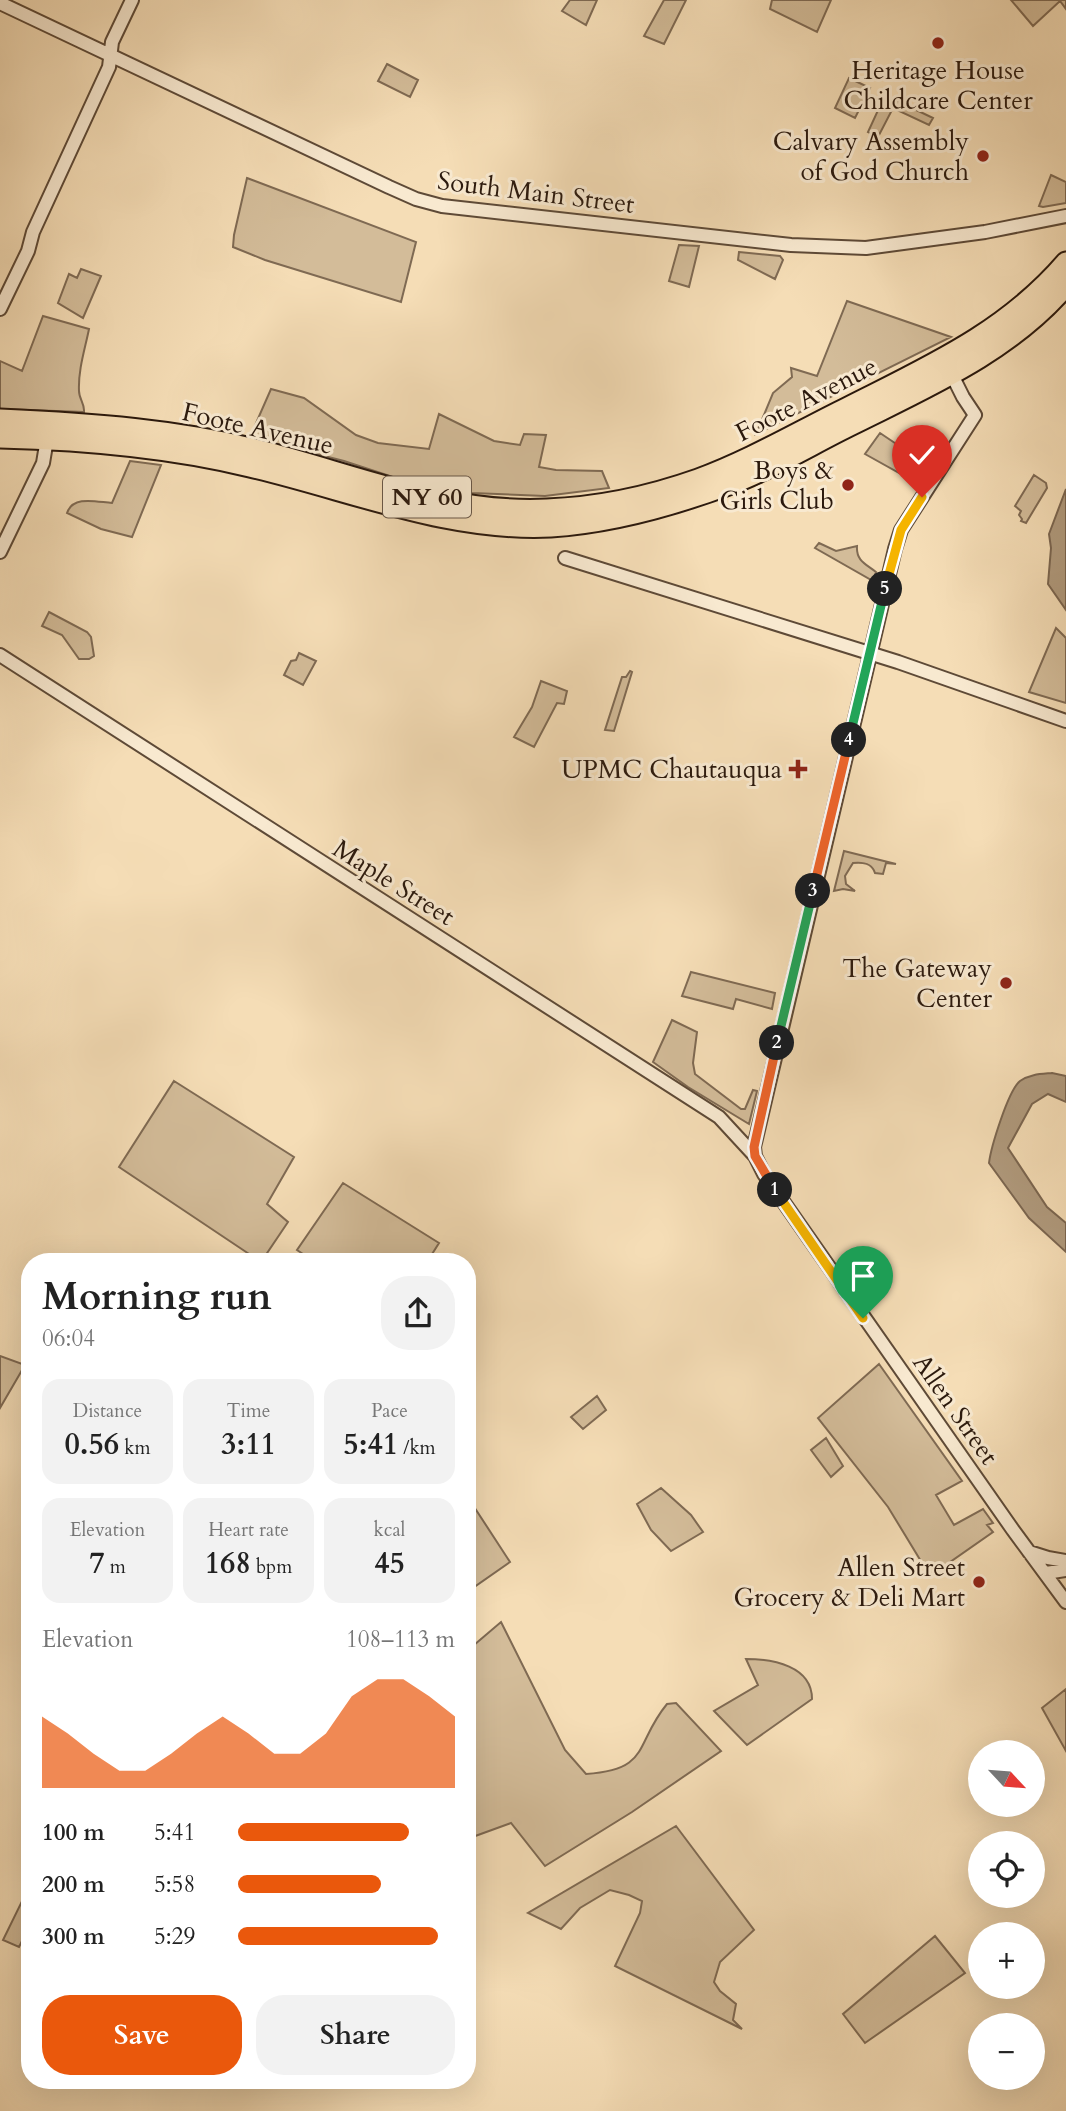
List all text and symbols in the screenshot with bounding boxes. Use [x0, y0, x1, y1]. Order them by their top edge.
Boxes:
marker: Heritage House Childcare Center [930, 35, 946, 51]
place label: Heritage House Childcare Center [843, 53, 1033, 118]
place label: Calvary Assembly of God Church [773, 124, 969, 189]
marker: Calvary Assembly of God Church [975, 148, 991, 164]
street label: South Main Street [435, 163, 636, 222]
street label: Foote Avenue [730, 349, 883, 450]
street label: Foote Avenue [179, 394, 337, 463]
pin [892, 425, 952, 497]
icon: check [903, 436, 941, 474]
place label: Boys & Girls Club [720, 453, 834, 518]
road number: NY 60 [383, 476, 471, 518]
marker: Boys & Girls Club [840, 477, 856, 493]
pin: 5 [868, 572, 903, 606]
text: 5 [880, 575, 889, 601]
pin: 4 [832, 722, 866, 758]
text: 4 [844, 726, 853, 752]
place label: UPMC Chautauqua [561, 752, 782, 787]
marker: UPMC Chautauqua [788, 759, 808, 779]
street label: Maple Street [326, 831, 461, 934]
pin: 3 [796, 874, 830, 908]
text: 3 [808, 877, 817, 903]
place label: The Gateway Center [842, 951, 993, 1016]
marker: The Gateway Center [998, 975, 1014, 991]
pin: 2 [760, 1026, 794, 1060]
text: 2 [772, 1029, 781, 1055]
pin: 1 [758, 1172, 792, 1208]
text: 1 [770, 1176, 779, 1202]
pin [833, 1246, 893, 1318]
icon: arrive [844, 1257, 882, 1295]
text: Morning run [42, 1271, 272, 1323]
button: share [381, 1276, 455, 1350]
text: 06:04 [42, 1323, 95, 1354]
street label: Allen Street [905, 1347, 1007, 1472]
text: Distance [73, 1398, 142, 1424]
text: Time [227, 1398, 270, 1424]
text: Pace [371, 1398, 408, 1424]
text: 0.56 [64, 1424, 119, 1465]
text: 3:11 [221, 1424, 276, 1465]
text: 5:41 [343, 1424, 398, 1465]
text: km [119, 1435, 151, 1461]
text: /km [398, 1435, 436, 1461]
text: Elevation [70, 1517, 145, 1543]
text: Heart rate [208, 1517, 289, 1543]
text: kcal [374, 1517, 405, 1543]
text: 7 [89, 1543, 105, 1584]
text: 168 [205, 1543, 251, 1584]
text: 45 [374, 1543, 405, 1584]
place label: Allen Street Grocery & Deli Mart [733, 1550, 965, 1615]
text: m [105, 1554, 126, 1580]
text: bpm [251, 1554, 292, 1580]
marker: Allen Street Grocery & Deli Mart [971, 1574, 987, 1590]
text: Elevation [42, 1624, 133, 1655]
text: 108–113 m [346, 1624, 455, 1655]
north arrow [968, 1740, 1045, 1816]
map controls [968, 1740, 1045, 2090]
text: 100 m [42, 1817, 105, 1848]
text: 5:41 [154, 1817, 195, 1848]
button: locate [968, 1831, 1045, 1908]
text: 200 m [42, 1869, 105, 1900]
text: 5:58 [154, 1869, 195, 1900]
text: 300 m [42, 1921, 105, 1952]
text: 5:29 [154, 1921, 195, 1952]
button: + [968, 1922, 1045, 1999]
button: Save [42, 1995, 242, 2075]
button: Share [256, 1995, 455, 2075]
button: − [968, 2013, 1045, 2090]

